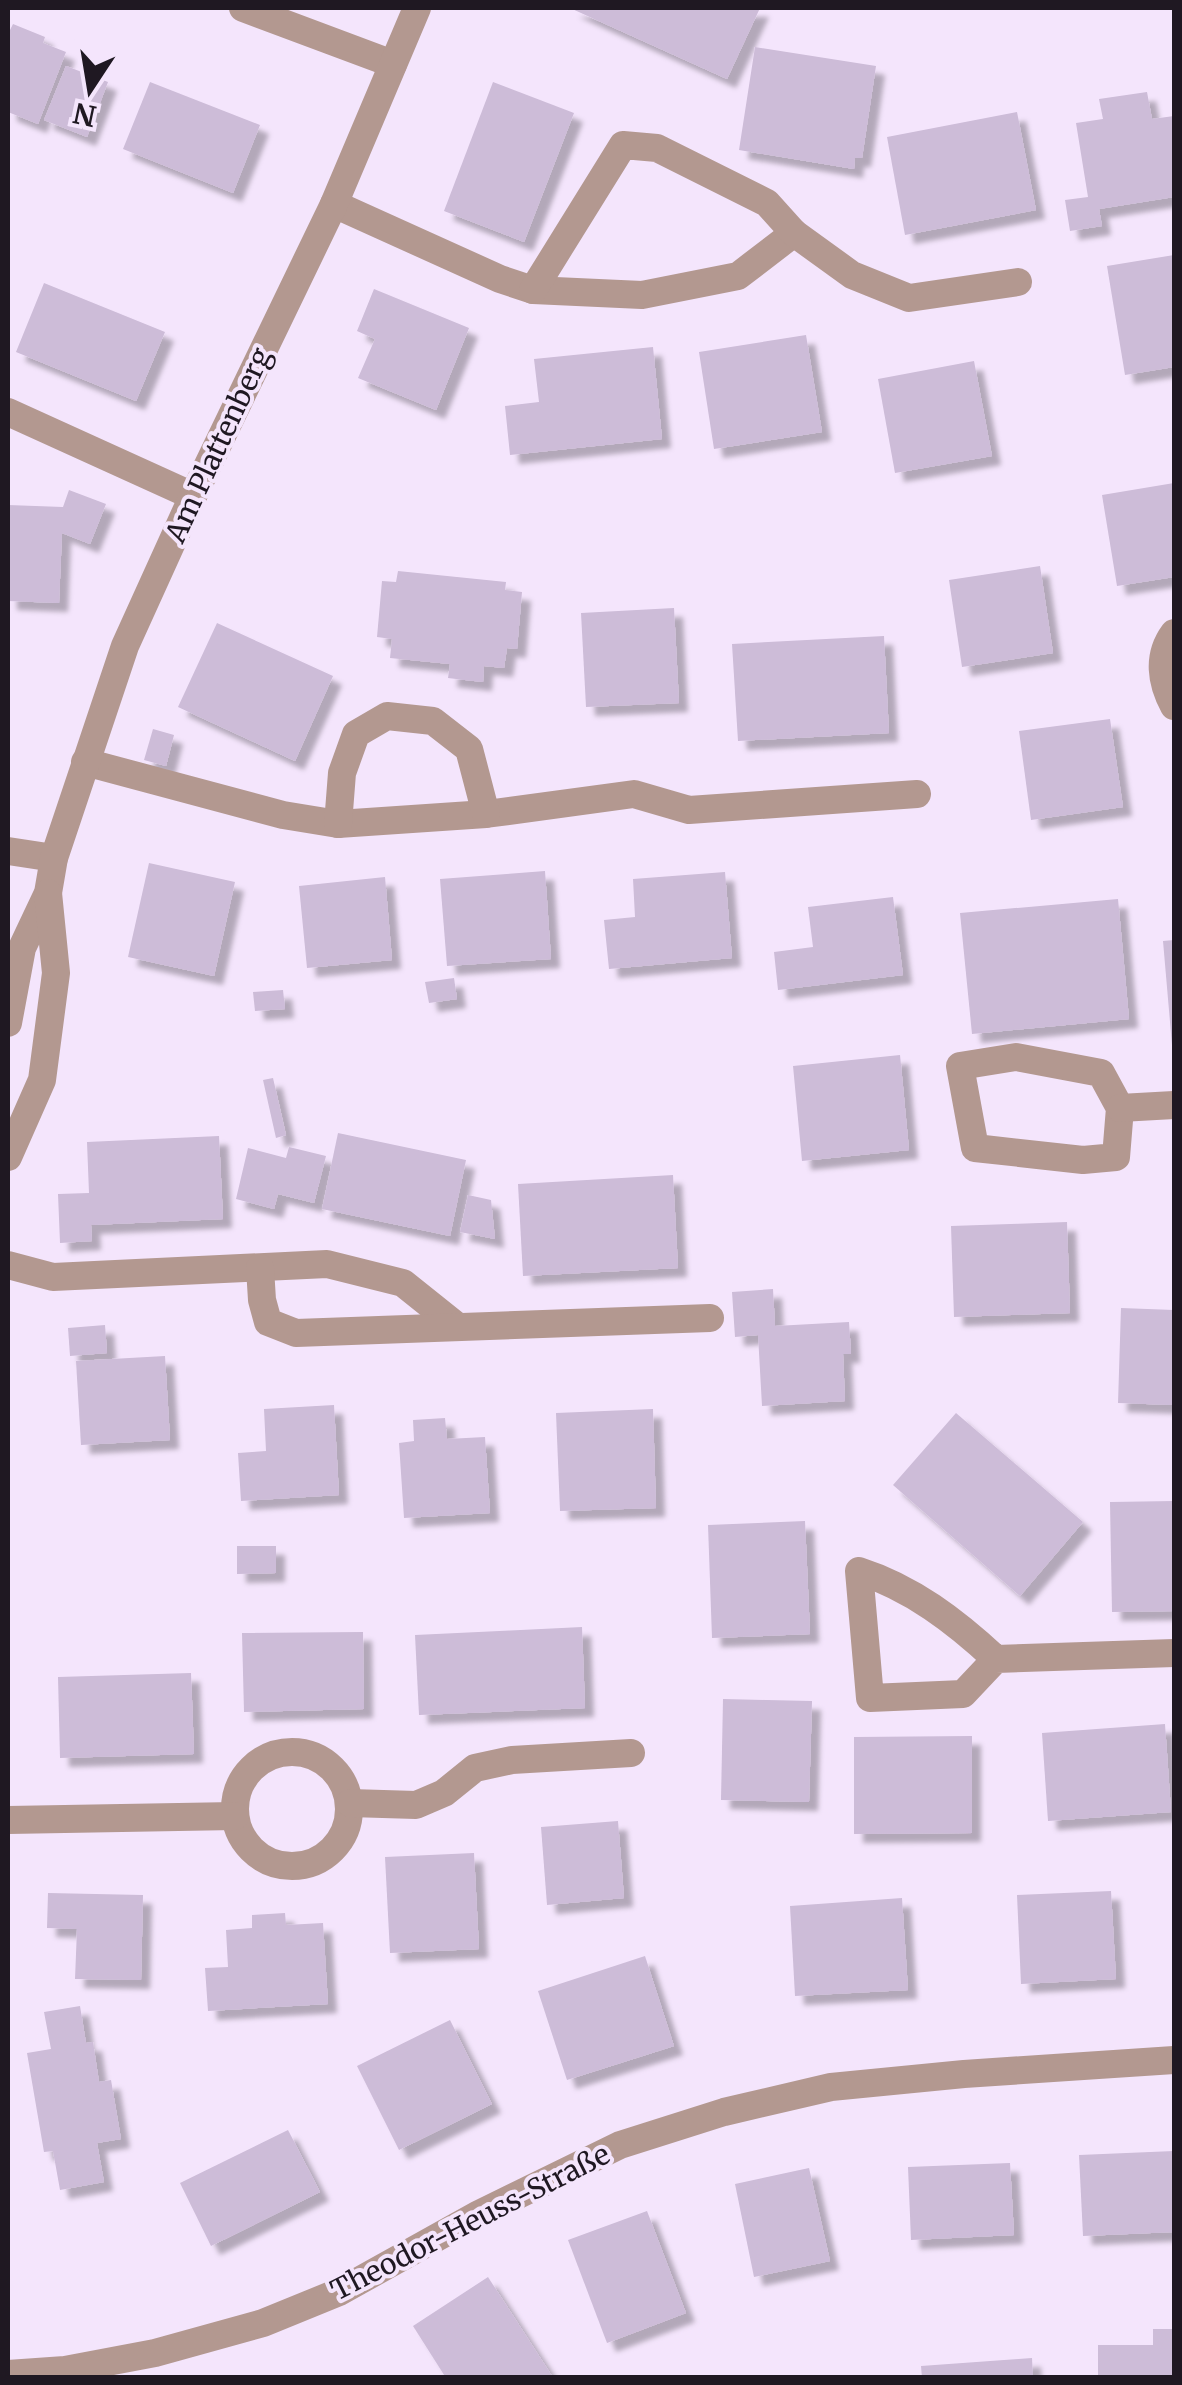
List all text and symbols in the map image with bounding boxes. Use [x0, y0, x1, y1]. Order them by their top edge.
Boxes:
north arrow [40, 40, 140, 140]
text: N [70, 95, 99, 134]
street label: Am Plattenberg [157, 342, 279, 549]
street label: Theodor-Heuss-Straße [324, 2136, 616, 2308]

